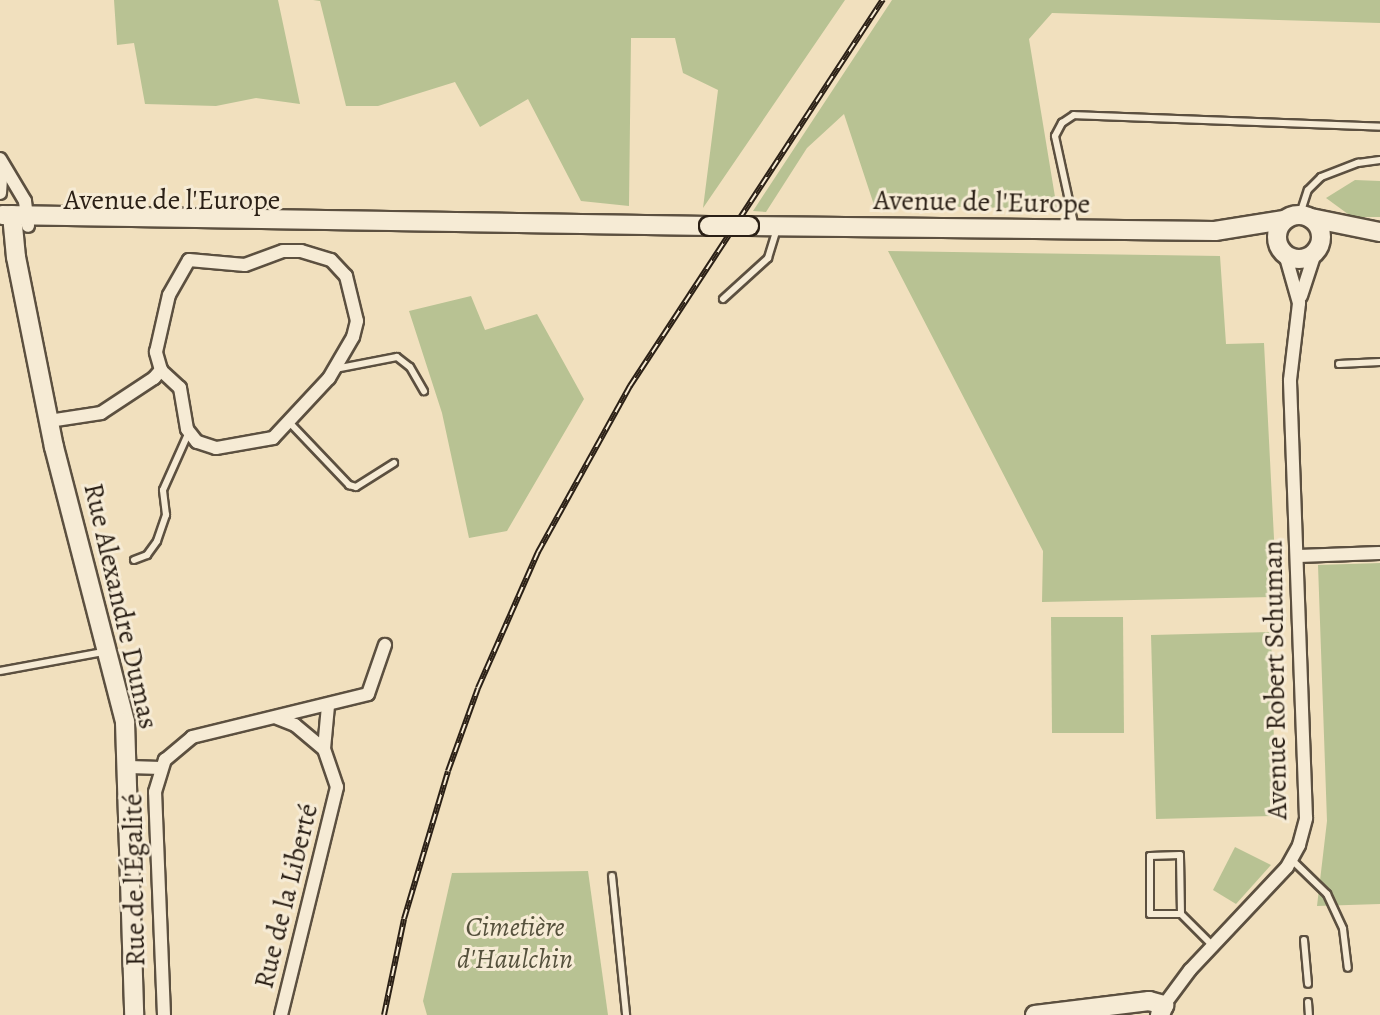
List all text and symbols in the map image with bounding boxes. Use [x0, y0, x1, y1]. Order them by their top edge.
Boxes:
street label: Avenue de l'Europe [64, 183, 280, 217]
street label: Avenue de l'Europe [873, 183, 1091, 221]
street label: Rue Alexandre Dumas [76, 480, 166, 732]
street label: Avenue Robert Schuman [1256, 540, 1294, 820]
street label: Rue de l'Égalité [116, 793, 152, 967]
street label: Rue de la Liberté [247, 800, 325, 992]
park label: Cimetière d'Haulchin [457, 910, 573, 976]

